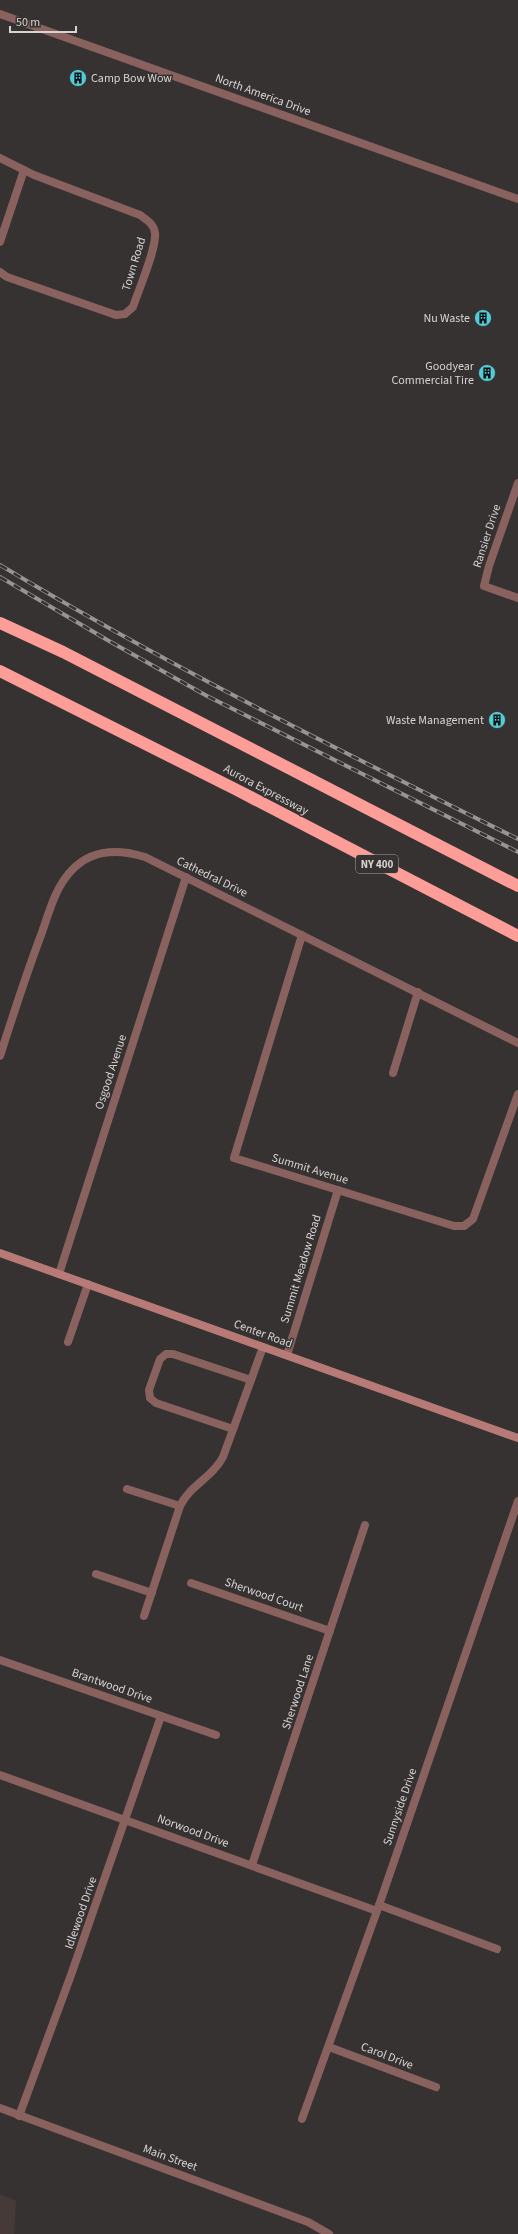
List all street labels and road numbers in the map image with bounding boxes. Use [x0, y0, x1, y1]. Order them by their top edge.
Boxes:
street label: North America Drive [213, 70, 313, 120]
street label: Town Road [118, 235, 150, 293]
street label: Ransier Drive [469, 502, 505, 570]
street label: Aurora Expressway [220, 760, 312, 820]
street label: Cathedral Drive [174, 852, 251, 902]
road number: NY 400 [356, 855, 398, 873]
street label: Osgood Avenue [91, 1032, 131, 1112]
street label: Summit Avenue [270, 1149, 350, 1189]
street label: Summit Meadow Road [276, 1213, 326, 1325]
street label: Center Road [231, 1315, 295, 1353]
street label: Sherwood Court [222, 1574, 306, 1616]
street label: Sherwood Lane [278, 1652, 318, 1732]
street label: Brantwood Drive [69, 1664, 155, 1708]
street label: Sunnyside Drive [379, 1766, 421, 1848]
street label: Norwood Drive [155, 1810, 231, 1852]
street label: Idlewood Drive [61, 1874, 101, 1951]
street label: Carol Drive [358, 2038, 416, 2074]
street label: Main Street [140, 2140, 200, 2176]

